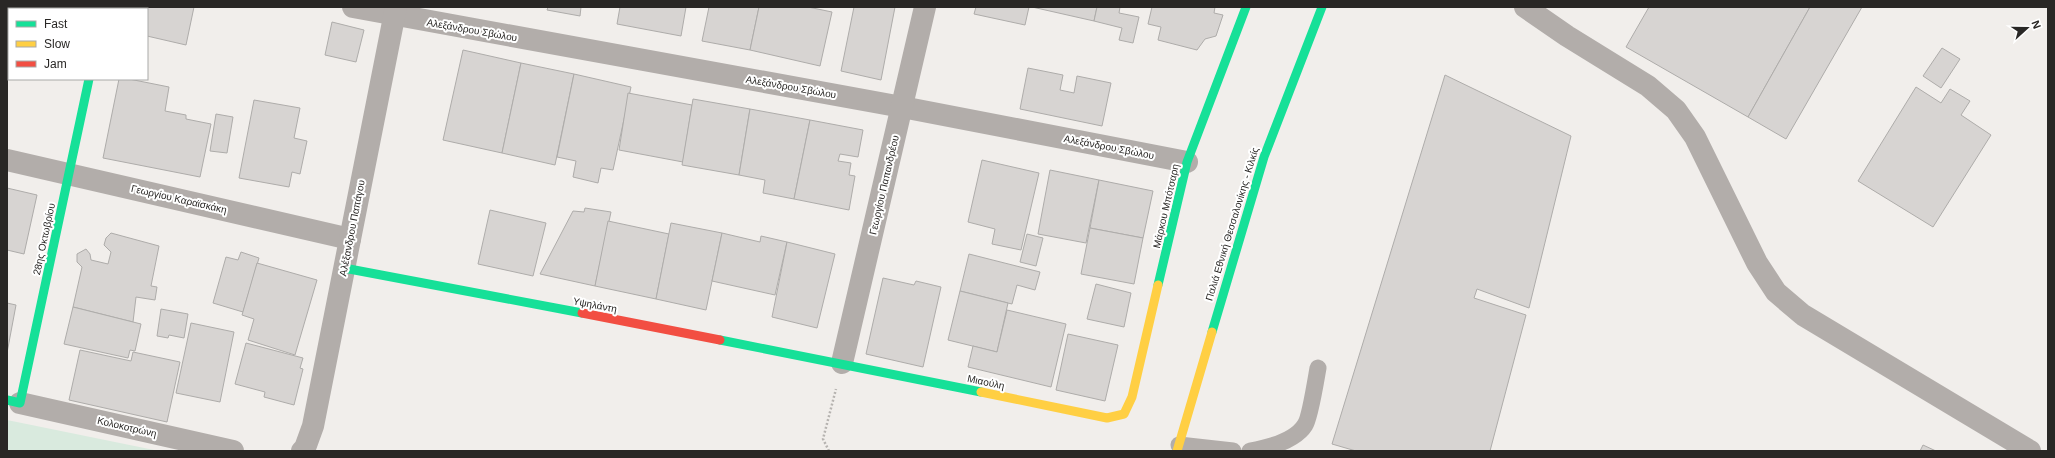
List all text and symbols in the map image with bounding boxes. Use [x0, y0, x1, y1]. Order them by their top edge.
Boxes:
legend [8, 8, 148, 80]
north arrow [2007, 8, 2047, 48]
text: Fast [44, 17, 68, 31]
street label: Αλεξάνδρου Σβώλου [426, 17, 518, 44]
text: N [2029, 19, 2043, 30]
text: Slow [44, 37, 70, 51]
text: Jam [44, 57, 67, 71]
street label: Αλεξάνδρου Σβώλου [745, 74, 837, 101]
street label: Αλεξάνδρου Σβώλου [1063, 133, 1155, 162]
street label: Γεωργίου Παπανδρέου [867, 134, 901, 236]
street label: Παλιά Εθνική Θεσσαλονίκης - Κιλκίς [1203, 146, 1261, 302]
street label: Μάρκου Μπότσαρη [1151, 163, 1181, 249]
street label: Αλέξανδρου Παπάγου [337, 179, 368, 277]
street label: Γεωργίου Καραϊσκάκη [130, 183, 228, 215]
street label: 28ης Οκτωβρίου [31, 202, 57, 276]
street label: Υψηλάντη [572, 295, 618, 315]
street label: Μιαούλη [966, 373, 1006, 391]
street label: Κολοκοτρώνη [96, 415, 158, 439]

